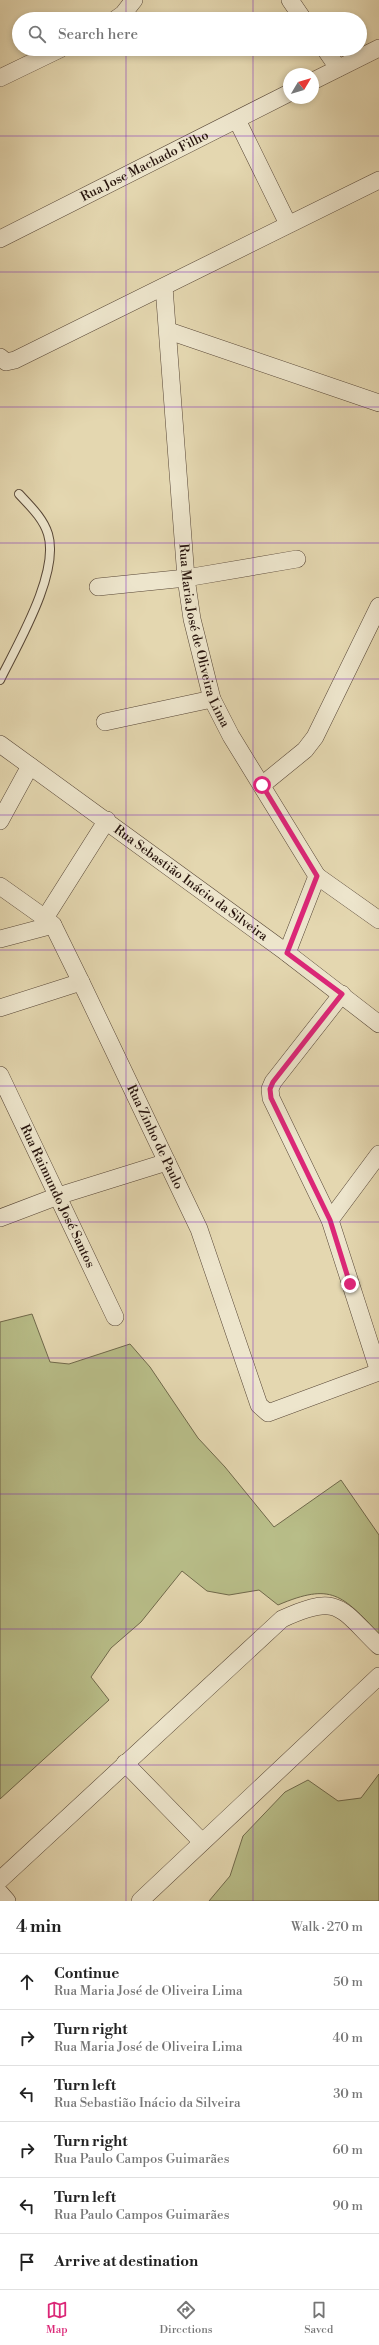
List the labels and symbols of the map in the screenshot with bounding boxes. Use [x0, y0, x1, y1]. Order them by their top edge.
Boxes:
north arrow [283, 68, 319, 104]
street label: Rua Jose Machado Filho [78, 127, 211, 205]
street label: Rua Maria José de Oliveira Lima [175, 543, 233, 730]
route start [253, 776, 271, 794]
street label: Rua Sebastião Inácio da Silveira [111, 821, 271, 945]
street label: Rua Zinho de Paulo [123, 1082, 187, 1192]
street label: Rua Raimundo José Santos [17, 1122, 99, 1271]
route end [341, 1275, 359, 1293]

